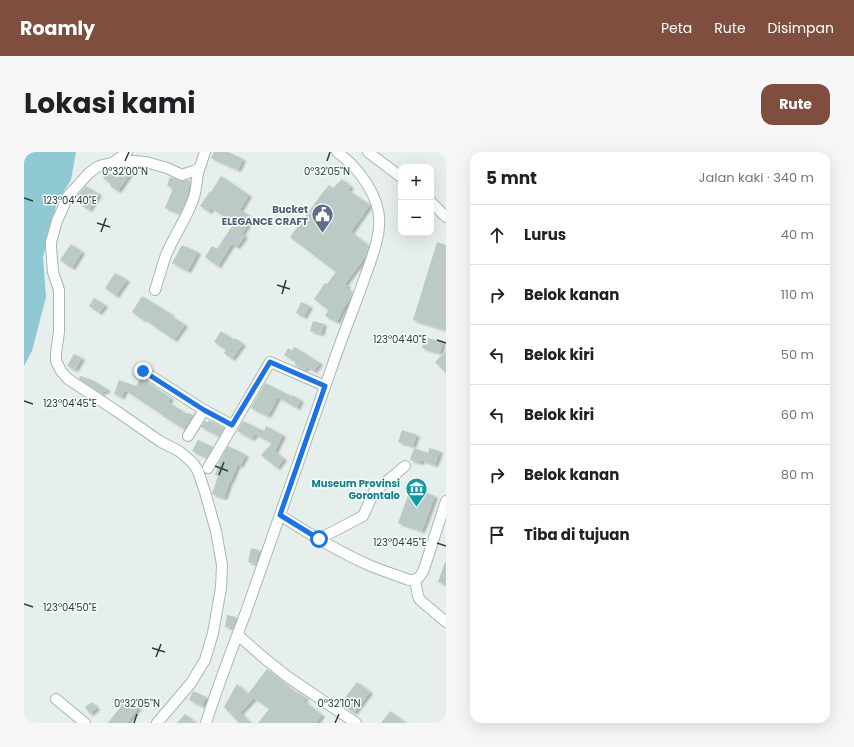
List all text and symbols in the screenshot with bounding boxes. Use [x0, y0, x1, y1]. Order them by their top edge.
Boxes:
text: Roamly [20, 15, 95, 42]
text: Peta [661, 18, 692, 38]
text: Rute [714, 18, 746, 38]
text: Disimpan [768, 18, 834, 38]
text: Lokasi kami [24, 84, 196, 123]
button: Rute [761, 84, 830, 125]
text: 0°32'00"N [102, 164, 148, 179]
text: 0°32'05"N [304, 164, 350, 179]
map controls [398, 164, 434, 236]
button: + [398, 164, 434, 200]
text: 5 mnt [486, 166, 537, 190]
text: Jalan kaki · 340 m [699, 168, 814, 187]
text: 123°04'40"E [43, 193, 97, 208]
button: − [398, 200, 434, 236]
place label: Bucket ELEGANCE CRAFT [222, 202, 308, 229]
public building icon: Bucket ELEGANCE CRAFT [310, 202, 336, 235]
icon: ahead [486, 224, 508, 246]
text: Lurus [524, 224, 566, 245]
text: 40 m [781, 225, 814, 244]
icon: right [486, 284, 508, 306]
text: Belok kanan [524, 284, 619, 305]
text: 110 m [781, 285, 814, 304]
text: 123°04'40"E [373, 332, 427, 347]
icon: left [486, 344, 508, 366]
text: Belok kiri [524, 344, 594, 365]
text: 50 m [781, 345, 814, 364]
route end [134, 362, 152, 380]
text: 123°04'45"E [43, 396, 97, 411]
icon: left [486, 404, 508, 426]
text: Belok kiri [524, 404, 594, 425]
text: 60 m [781, 405, 814, 424]
icon: right [486, 464, 508, 486]
text: Belok kanan [524, 464, 619, 485]
text: 80 m [781, 465, 814, 484]
place label: Museum Provinsi Gorontalo [312, 476, 401, 503]
museum icon: Museum Provinsi Gorontalo [403, 476, 429, 509]
icon: arrive [486, 524, 508, 546]
text: Tiba di tujuan [524, 524, 630, 545]
route start [310, 530, 328, 548]
text: 123°04'45"E [373, 535, 427, 550]
text: 123°04'50"E [43, 600, 97, 615]
text: 0°32'05"N [114, 696, 160, 711]
text: 0°32'10"N [317, 696, 361, 711]

